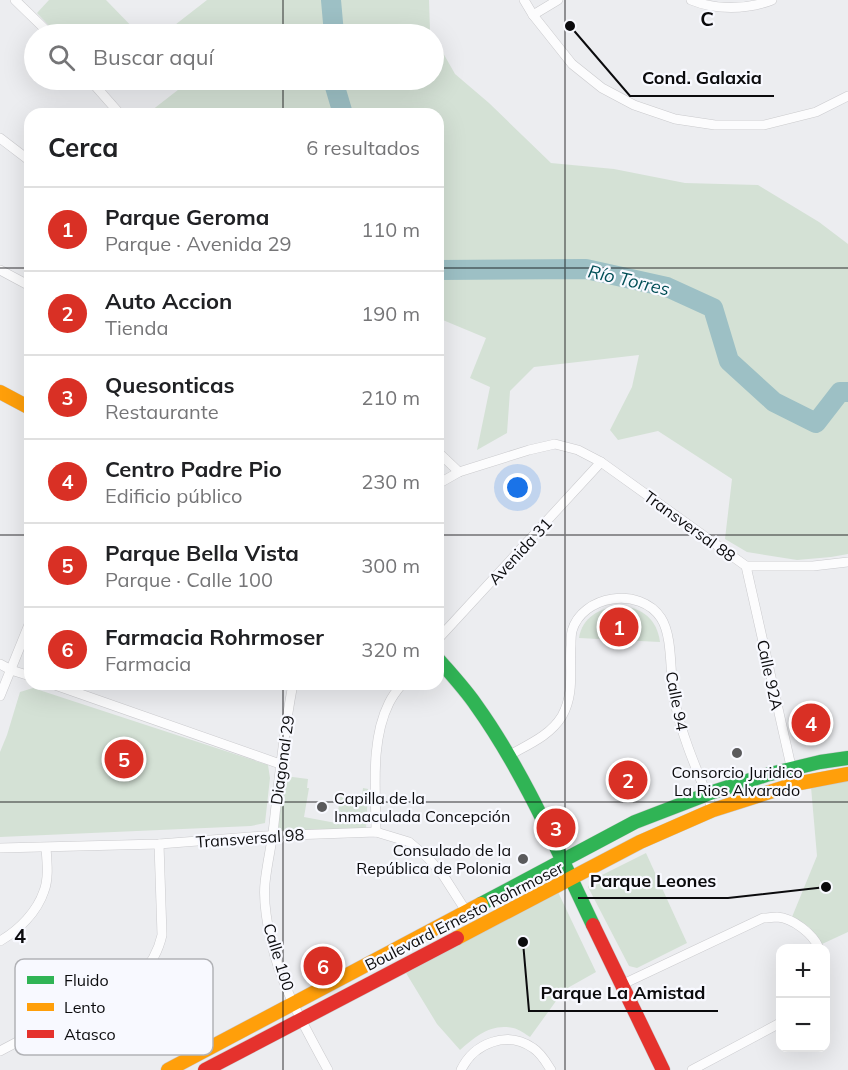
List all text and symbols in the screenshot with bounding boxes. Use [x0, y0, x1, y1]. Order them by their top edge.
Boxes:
text: C [700, 6, 714, 31]
search box [24, 24, 444, 90]
icon: search [45, 41, 78, 74]
text: Buscar aquí [93, 43, 214, 71]
callout: Cond. Galaxia [630, 60, 774, 96]
text: Cond. Galaxia [642, 66, 762, 89]
text: Cerca [48, 131, 118, 164]
text: 6 resultados [306, 135, 420, 160]
text: Parque Geroma [105, 203, 269, 231]
text: 1 [62, 217, 74, 242]
text: 110 m [361, 217, 420, 242]
text: Parque · Avenida 29 [105, 231, 291, 256]
water label: Río Torres [586, 259, 672, 301]
text: Auto Accion [105, 287, 232, 315]
text: 2 [62, 301, 74, 326]
text: 190 m [361, 301, 420, 326]
text: Tienda [105, 315, 168, 340]
text: Quesonticas [105, 371, 235, 399]
text: 3 [62, 385, 74, 410]
text: 210 m [361, 385, 420, 410]
text: Restaurante [105, 399, 219, 424]
text: Centro Padre Pio [105, 455, 282, 483]
text: 4 [62, 469, 74, 494]
text: 230 m [361, 469, 420, 494]
your location [503, 473, 532, 502]
text: Edificio público [105, 483, 242, 508]
street label: Transversal 88 [640, 486, 740, 566]
street label: Avenida 31 [484, 513, 556, 589]
text: Parque Bella Vista [105, 539, 299, 567]
text: 5 [62, 553, 74, 578]
text: 300 m [361, 553, 420, 578]
text: Parque · Calle 100 [105, 567, 273, 592]
pin: 1 [600, 604, 638, 650]
text: Farmacia Rohrmoser [105, 623, 324, 651]
text: 6 [62, 637, 74, 662]
text: 320 m [361, 637, 420, 662]
street label: Calle 92A [753, 638, 787, 712]
text: Farmacia [105, 651, 191, 676]
street label: Calle 94 [661, 670, 693, 733]
pin: 4 [792, 700, 830, 746]
street label: Diagonal 29 [266, 714, 298, 806]
pin: 5 [104, 736, 144, 782]
marker: Consorcio Juridico La Rios Alvarado [730, 746, 744, 760]
pin: 2 [608, 758, 648, 802]
place label: Consorcio Juridico La Rios Alvarado [671, 762, 803, 800]
place label: Capilla de la Inmaculada Concepción [334, 788, 510, 826]
marker: Capilla de la Inmaculada Concepción [315, 800, 329, 814]
pin: 3 [536, 806, 576, 850]
street label: Transversal 98 [195, 824, 305, 852]
place label: Consulado de la República de Polonia [356, 840, 511, 878]
marker: Consulado de la República de Polonia [516, 852, 530, 866]
street label: Boulevard Ernesto Rohrmoser [361, 857, 567, 975]
callout: Parque Leones [578, 862, 728, 898]
text: Parque Leones [590, 869, 716, 892]
street label: Calle 100 [259, 921, 299, 993]
text: 4 [14, 923, 26, 948]
pin: 6 [304, 944, 342, 988]
map controls [776, 944, 830, 1052]
button: + [776, 944, 830, 998]
legend [15, 959, 213, 1055]
text: Fluido [64, 970, 109, 990]
callout: Parque La Amistad [529, 975, 718, 1011]
text: Parque La Amistad [541, 981, 705, 1004]
text: Lento [64, 997, 105, 1017]
button: − [776, 998, 830, 1052]
text: Atasco [64, 1024, 116, 1044]

